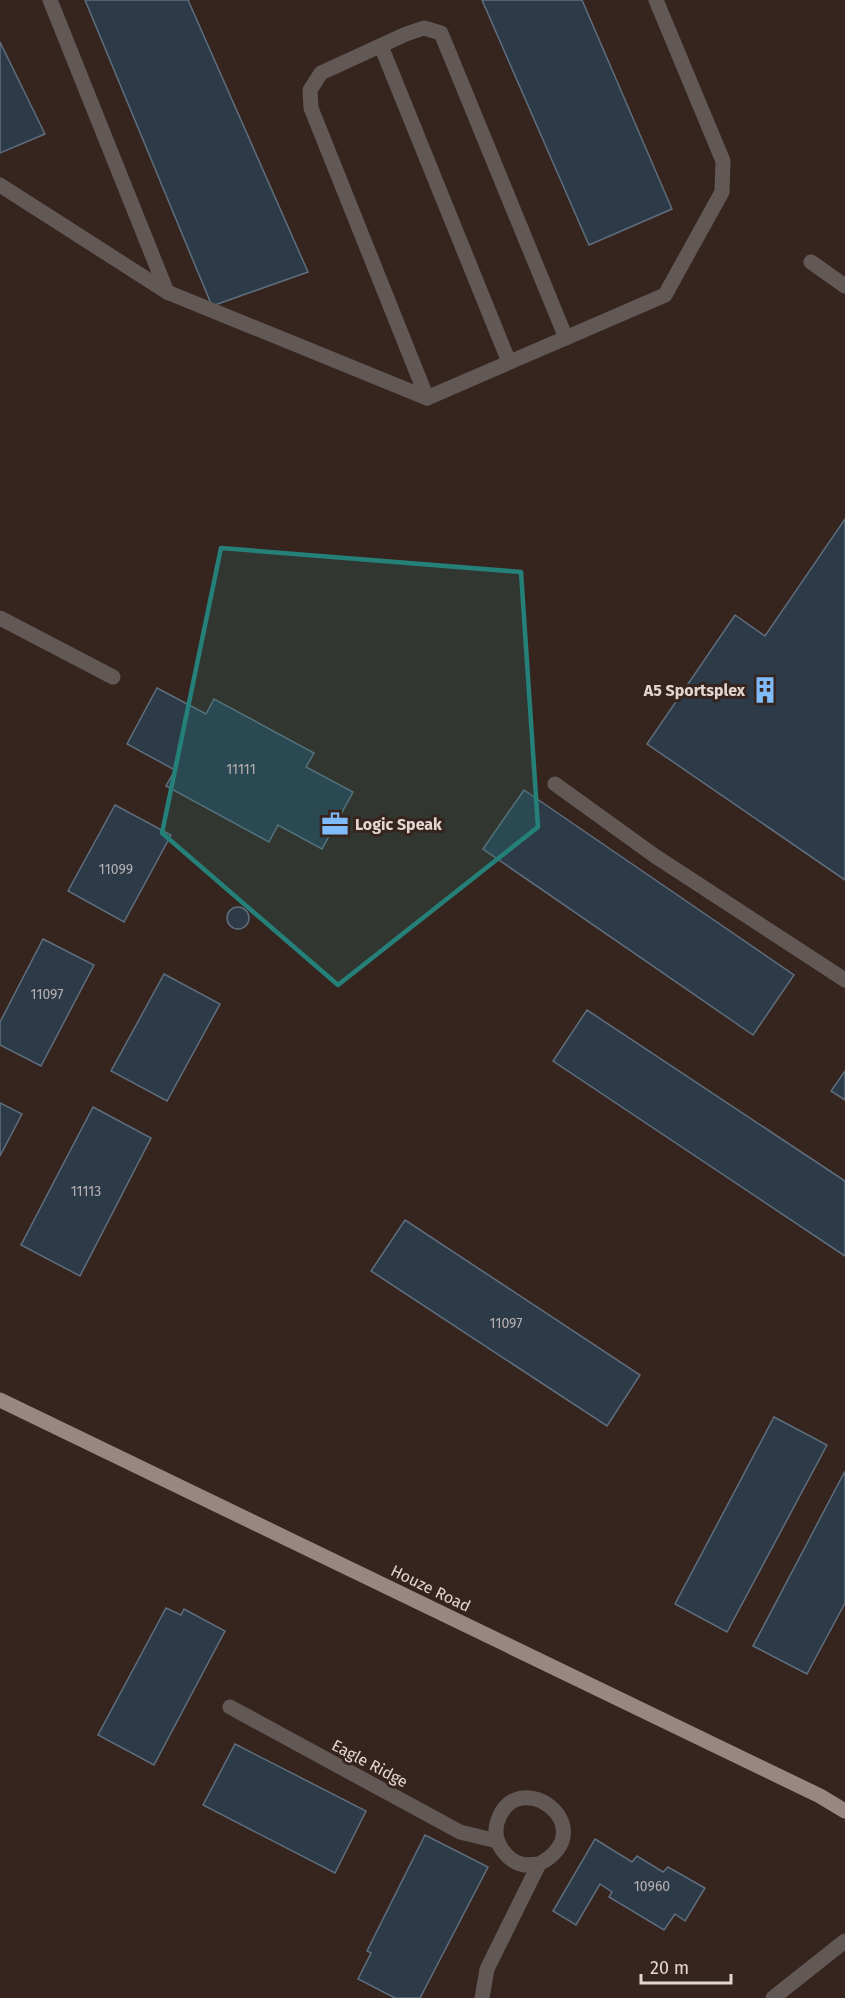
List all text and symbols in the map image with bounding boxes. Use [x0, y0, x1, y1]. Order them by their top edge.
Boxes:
building icon: A5 Sportsplex [750, 675, 780, 705]
place label: A5 Sportsplex [643, 681, 746, 700]
house number: 11111 [226, 761, 256, 778]
office icon: Logic Speak [320, 809, 350, 839]
place label: Logic Speak [355, 815, 442, 834]
house number: 11099 [99, 861, 133, 878]
house number: 11097 [31, 986, 63, 1003]
house number: 11113 [71, 1183, 101, 1200]
house number: 11097 [490, 1315, 522, 1332]
street label: Houze Road [388, 1561, 474, 1616]
street label: Eagle Ridge [329, 1735, 411, 1791]
house number: 10960 [634, 1878, 670, 1895]
scale bar [641, 1947, 731, 1985]
text: 20 m [650, 1957, 689, 1979]

